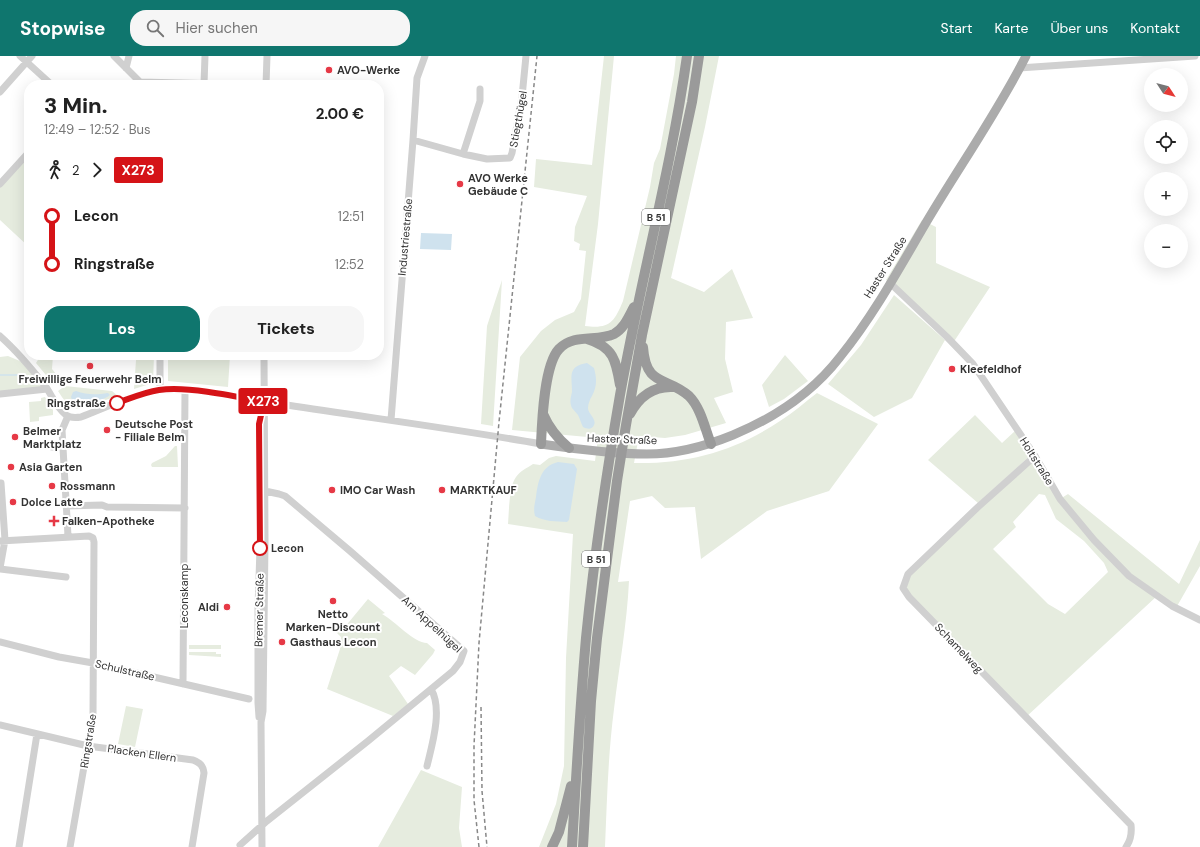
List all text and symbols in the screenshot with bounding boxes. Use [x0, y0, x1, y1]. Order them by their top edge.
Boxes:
search box [130, 10, 410, 46]
text: Stopwise [20, 16, 106, 41]
icon: search [144, 17, 166, 39]
text: Hier suchen [176, 18, 258, 38]
text: Start [941, 19, 972, 37]
text: Karte [994, 19, 1028, 37]
text: Über uns [1050, 19, 1108, 37]
text: Kontakt [1130, 19, 1180, 37]
place label: AVO-Werke [337, 63, 401, 77]
marker: AVO-Werke [324, 65, 334, 75]
north arrow [1144, 68, 1188, 112]
map controls [1144, 68, 1188, 268]
street label: Stiegthügel [506, 90, 530, 148]
text: 3 Min. [44, 91, 107, 120]
text: 2.00 € [316, 104, 364, 124]
button: locate [1144, 120, 1188, 164]
text: 12:49 – 12:52 · Bus [44, 121, 151, 138]
icon: walk [44, 159, 66, 181]
icon: forward [86, 159, 108, 181]
text: X273 [122, 161, 155, 179]
text: 2 [72, 162, 80, 179]
place label: AVO Werke Gebäude C [468, 171, 528, 198]
button: + [1144, 172, 1188, 216]
marker: AVO Werke Gebäude C [455, 179, 465, 189]
street label: Industriestraße [395, 198, 415, 276]
text: Lecon [74, 206, 119, 226]
text: 12:51 [338, 208, 364, 225]
road number: B 51 [642, 209, 670, 225]
button: − [1144, 224, 1188, 268]
street label: Haster Straße [860, 233, 910, 301]
text: Ringstraße [74, 254, 155, 274]
text: 12:52 [335, 256, 364, 273]
button: Los [44, 306, 200, 352]
button: Tickets [208, 306, 364, 352]
marker: Freiwillige Feuerwehr Belm [85, 361, 95, 371]
place label: Kleefeldhof [960, 362, 1022, 376]
marker: Kleefeldhof [947, 364, 957, 374]
place label: Freiwillige Feuerwehr Belm [18, 372, 162, 386]
line badge: X273 [235, 388, 291, 414]
text: X273 [246, 392, 280, 410]
marker: Ringstraße [109, 395, 125, 411]
place label: Ringstraße [47, 396, 106, 410]
place label: Deutsche Post - Filiale Belm [115, 417, 193, 444]
place label: Belmer Marktplatz [23, 424, 82, 451]
marker: Deutsche Post - Filiale Belm [102, 425, 112, 435]
street label: Haster Straße [587, 431, 657, 447]
marker: Belmer Marktplatz [10, 432, 20, 442]
street label: Holtstraße [1017, 434, 1057, 488]
place label: Asia Garten [19, 460, 82, 474]
marker: Asia Garten [6, 462, 16, 472]
place label: Rossmann [60, 479, 116, 493]
marker: Rossmann [47, 481, 57, 491]
place label: IMO Car Wash [340, 483, 415, 497]
place label: MARKTKAUF [450, 483, 517, 497]
marker: IMO Car Wash [327, 485, 337, 495]
marker: MARKTKAUF [437, 485, 447, 495]
place label: Dolce Latte [21, 495, 83, 509]
marker: Dolce Latte [8, 497, 18, 507]
place label: Falken-Apotheke [62, 514, 155, 528]
marker: Falken-Apotheke [49, 516, 59, 526]
marker: Lecon [252, 540, 268, 556]
place label: Lecon [271, 541, 304, 555]
road number: B 51 [582, 551, 610, 567]
street label: Leconskamp [177, 564, 191, 628]
street label: Bremer Straße [251, 573, 267, 647]
street label: Am Appelhügel [399, 593, 465, 655]
marker: Netto Marken-Discount [328, 596, 338, 606]
place label: Aldi [198, 600, 219, 614]
marker: Aldi [222, 602, 232, 612]
place label: Netto Marken-Discount [286, 607, 381, 634]
street label: Schamelweg [932, 620, 986, 676]
place label: Gasthaus Lecon [290, 635, 377, 649]
marker: Gasthaus Lecon [277, 637, 287, 647]
street label: Schulstraße [94, 656, 156, 684]
street label: Ringstraße [77, 713, 99, 769]
street label: Placken Ellern [107, 741, 177, 765]

